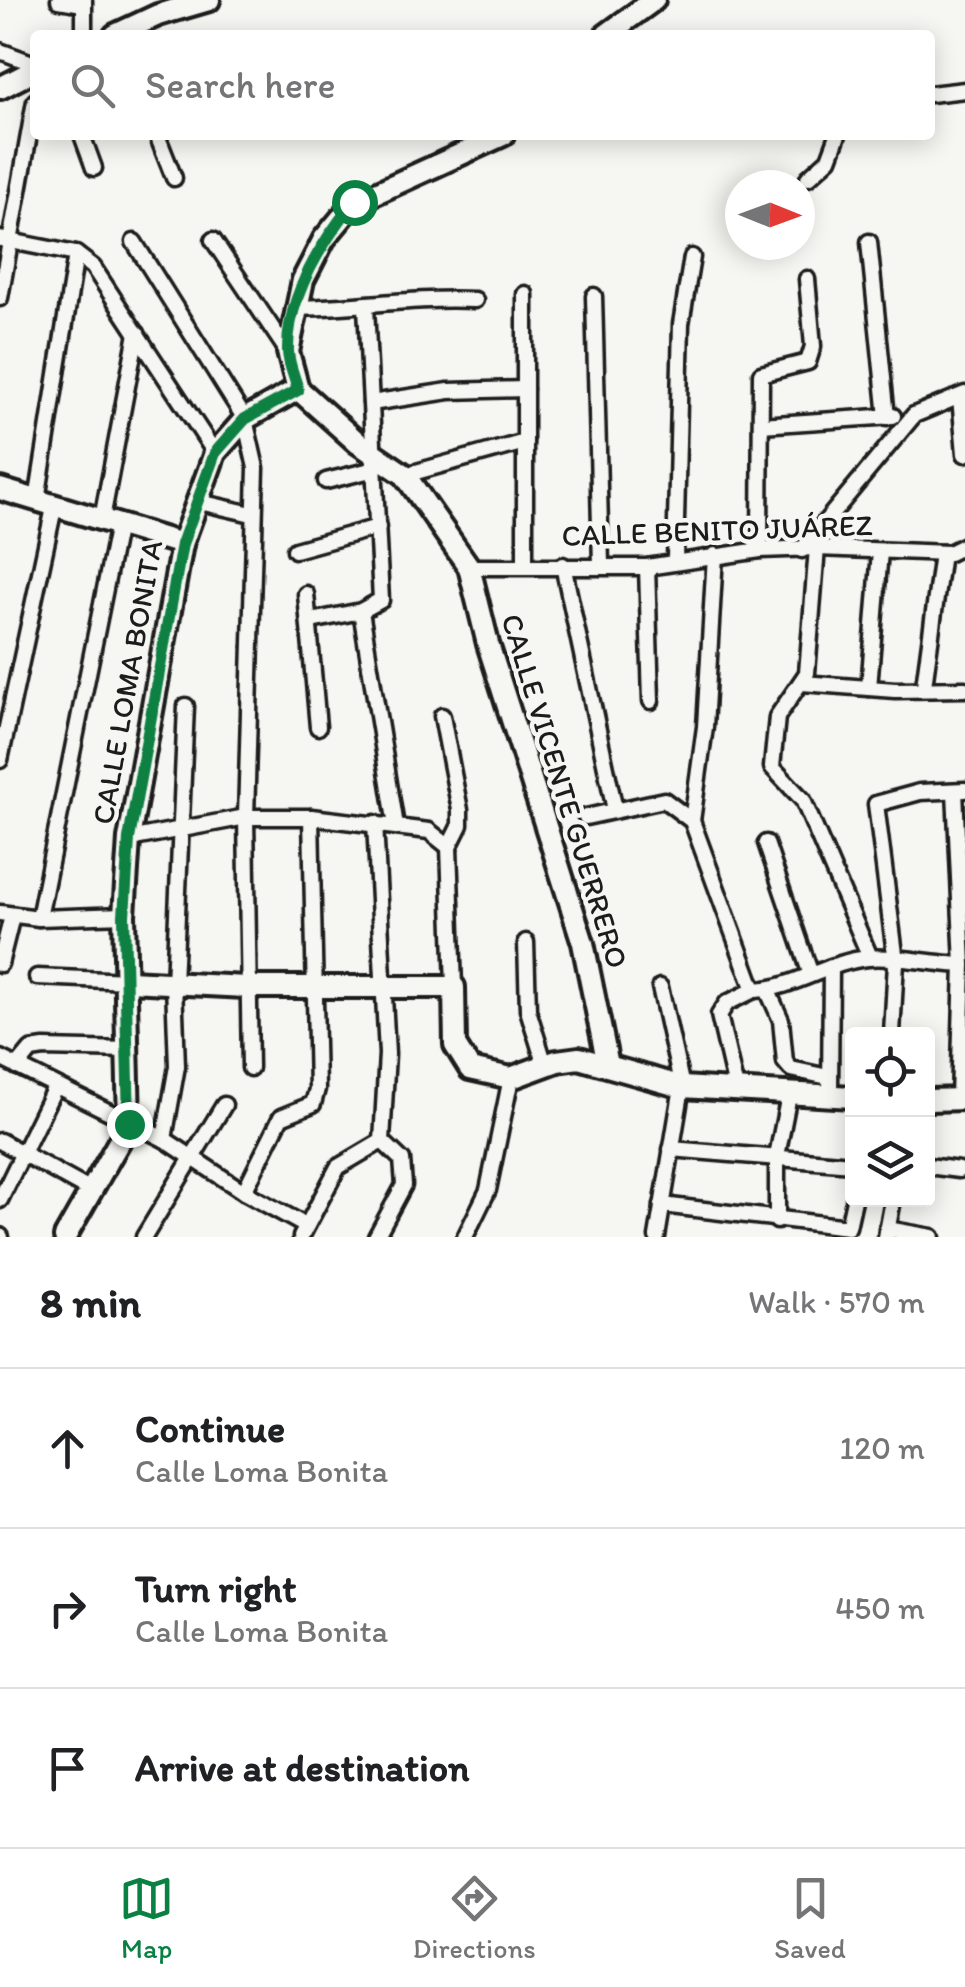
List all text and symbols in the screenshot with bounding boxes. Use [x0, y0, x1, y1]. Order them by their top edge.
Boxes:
search box [30, 30, 935, 140]
icon: search [65, 58, 120, 113]
text: Search here [145, 62, 336, 108]
north arrow [725, 170, 815, 260]
route start [332, 180, 378, 226]
street label: CALLE BENITO JUÁREZ [561, 506, 873, 554]
street label: CALLE LOMA BONITA [84, 537, 170, 827]
street label: CALLE VICENTE GUERRERO [493, 609, 637, 973]
map controls [845, 1027, 935, 1207]
button: locate [845, 1027, 935, 1117]
route end [107, 1102, 153, 1148]
button: layers [845, 1117, 935, 1207]
text: 8 min [40, 1277, 141, 1328]
text: Walk · 570 m [748, 1283, 925, 1321]
text: Continue [135, 1406, 285, 1452]
icon: ahead [40, 1421, 95, 1476]
text: 120 m [839, 1429, 925, 1467]
text: Calle Loma Bonita [135, 1452, 388, 1490]
text: Turn right [135, 1566, 297, 1612]
icon: right [40, 1581, 95, 1636]
text: 450 m [835, 1589, 925, 1627]
text: Calle Loma Bonita [135, 1612, 388, 1650]
icon: arrive [40, 1741, 95, 1796]
text: Arrive at destination [135, 1745, 470, 1791]
tab: Map [119, 1871, 174, 1965]
tab: Directions [413, 1871, 536, 1965]
tab: Saved [774, 1871, 846, 1965]

